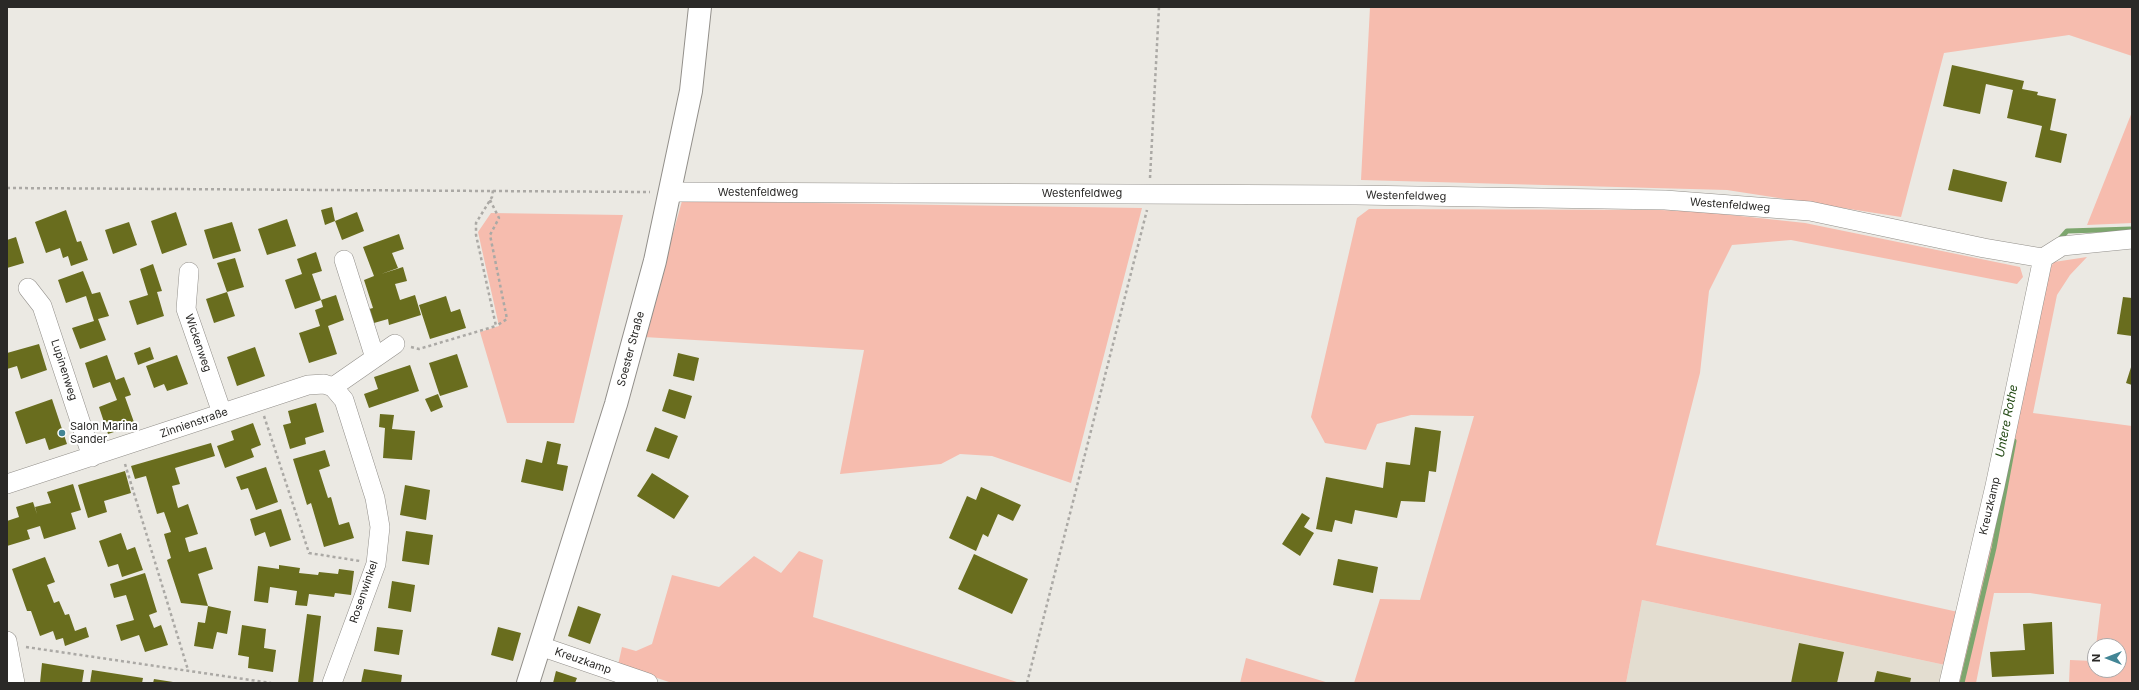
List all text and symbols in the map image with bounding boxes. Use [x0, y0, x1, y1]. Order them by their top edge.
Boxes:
street label: Westenfeldweg [718, 186, 798, 200]
street label: Westenfeldweg [1042, 187, 1122, 201]
street label: Westenfeldweg [1366, 189, 1446, 203]
street label: Westenfeldweg [1689, 196, 1771, 214]
street label: Soester Straße [615, 310, 647, 388]
street label: Wickenweg [182, 312, 214, 374]
street label: Lupinenweg [48, 338, 80, 402]
water label: Untere Rothe [1993, 383, 2021, 459]
street label: Zinnienstraße [158, 405, 230, 441]
place label: Salon Marina Sander [70, 420, 138, 446]
marker: Salon Marina Sander [57, 428, 67, 438]
street label: Kreuzkamp [1977, 476, 2003, 536]
street label: Rosenwinkel [347, 559, 381, 625]
north arrow [2087, 638, 2127, 678]
street label: Kreuzkamp [553, 645, 613, 677]
text: N [2089, 654, 2103, 662]

